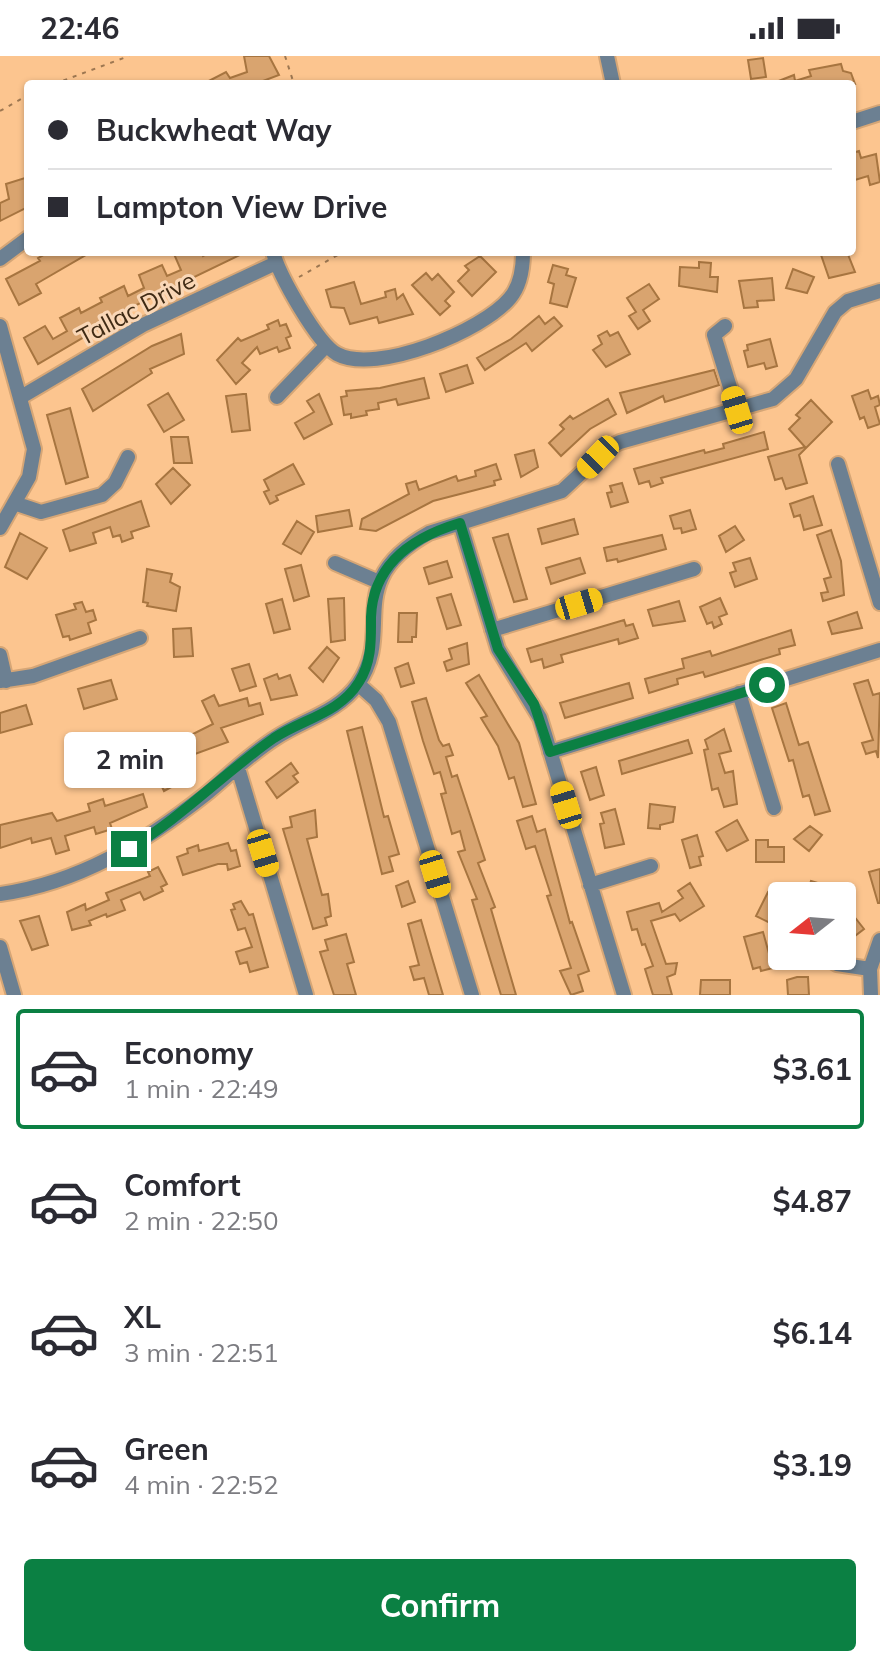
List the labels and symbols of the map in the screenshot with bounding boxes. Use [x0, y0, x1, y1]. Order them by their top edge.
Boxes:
street label: Tallac Drive [72, 264, 200, 352]
car [719, 384, 755, 436]
car [573, 431, 623, 483]
car [553, 586, 605, 622]
route start [749, 667, 785, 703]
callout: 2 min [63, 733, 195, 789]
car [548, 779, 584, 831]
car [245, 827, 281, 879]
route end [111, 831, 147, 867]
car [417, 848, 453, 900]
north arrow [768, 882, 856, 970]

